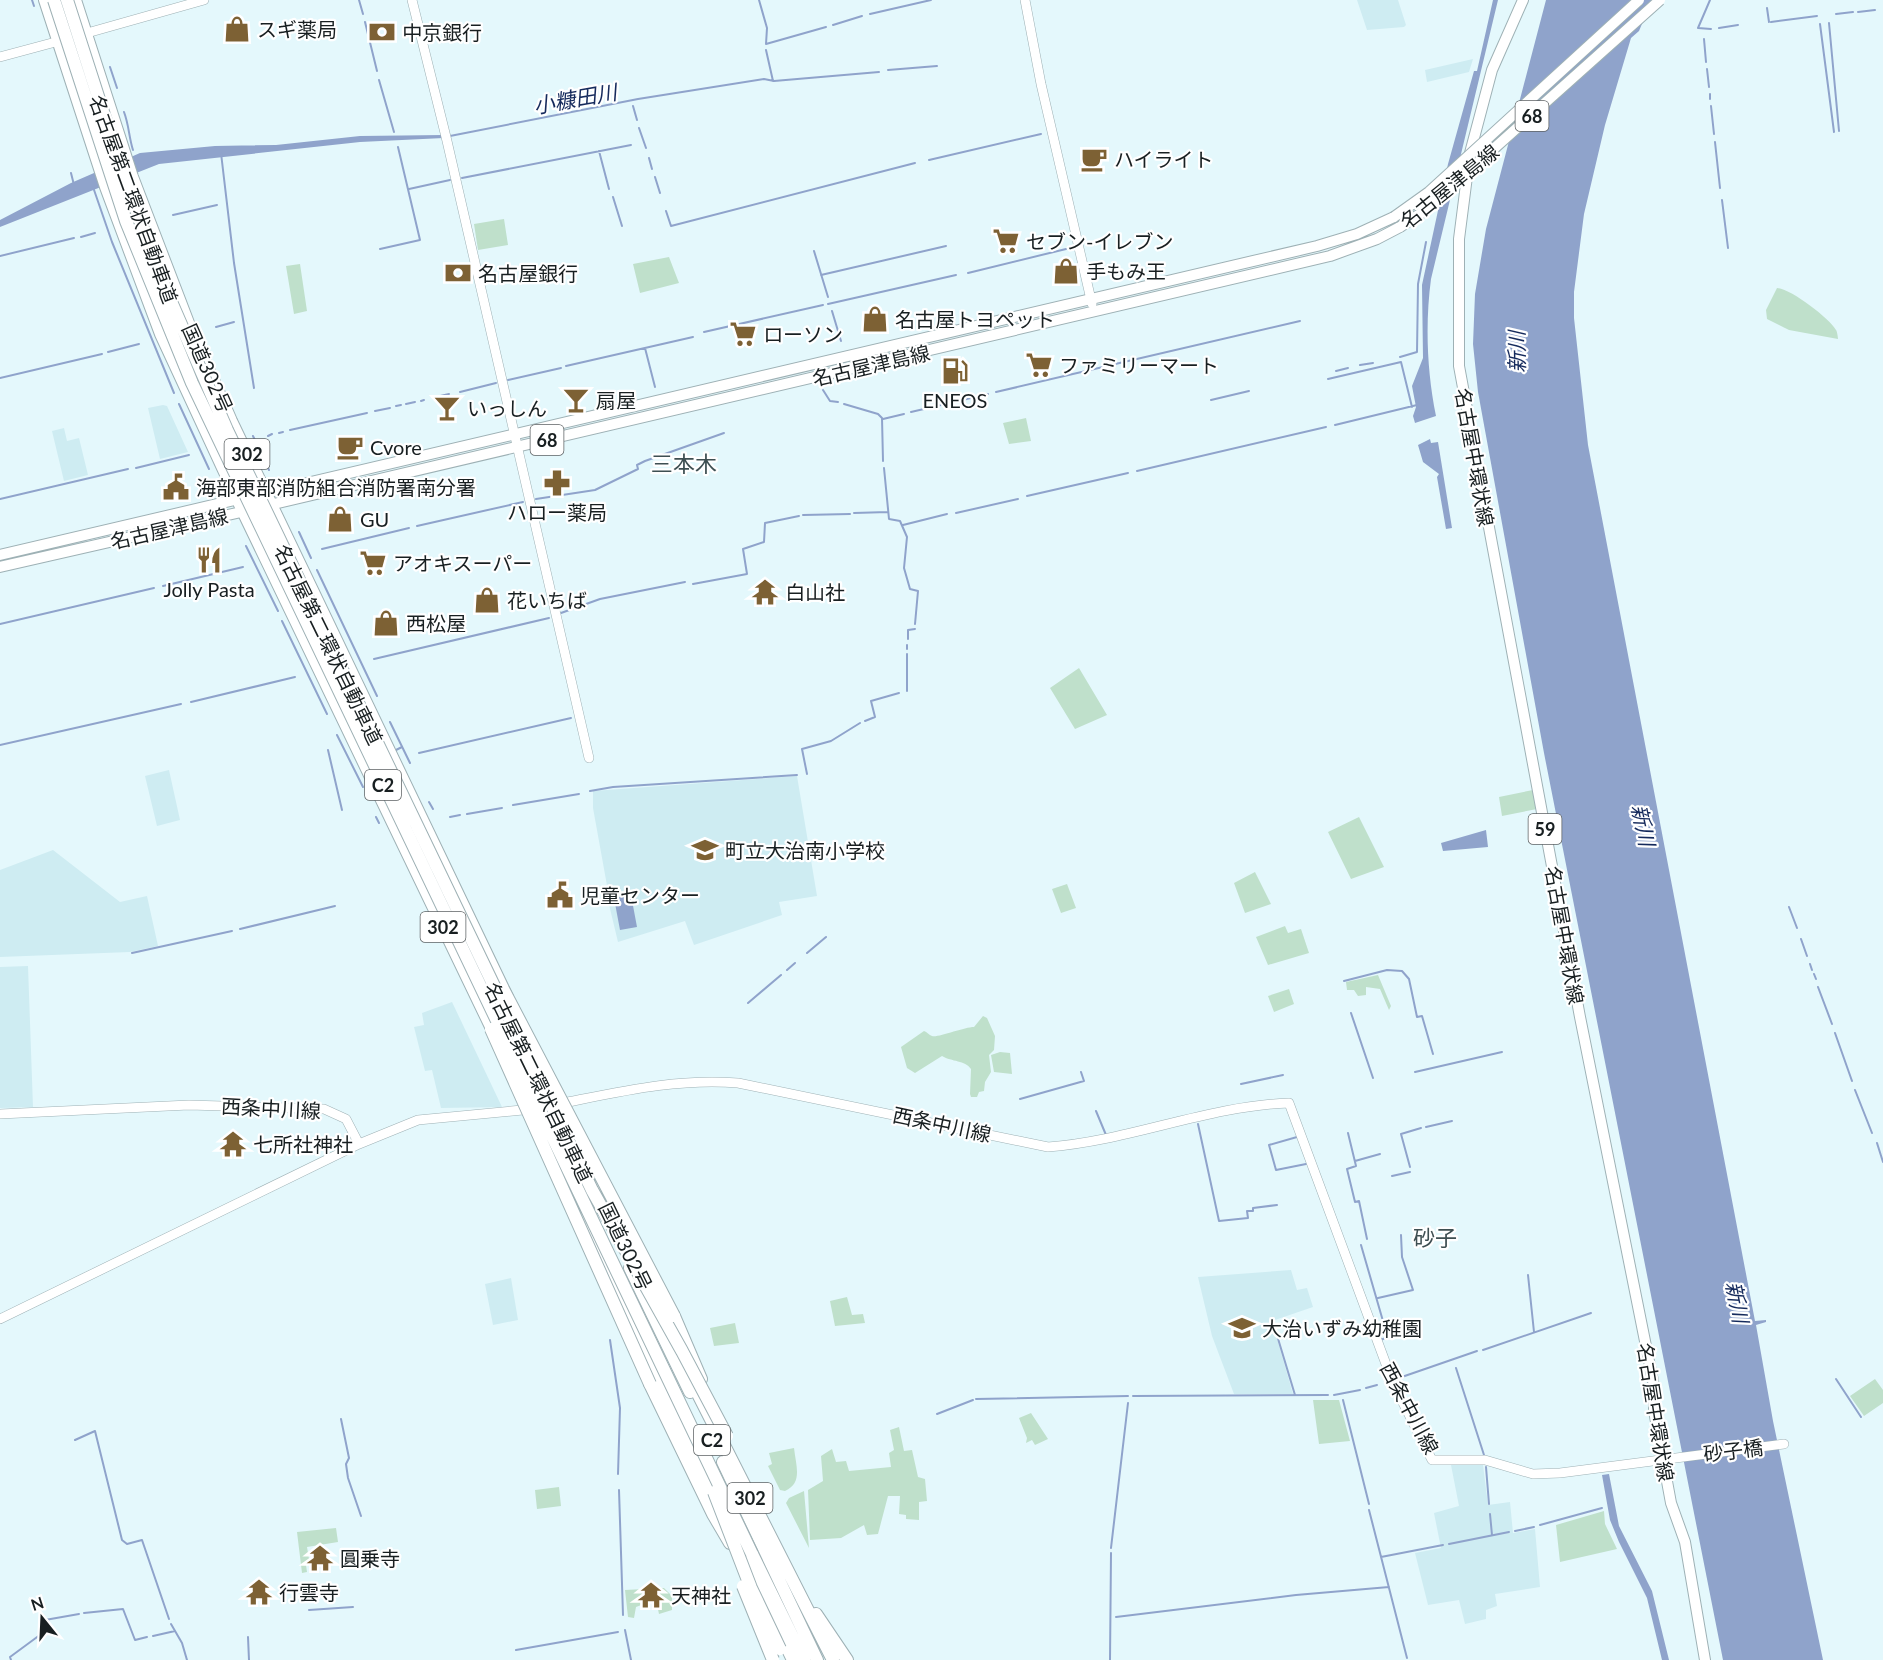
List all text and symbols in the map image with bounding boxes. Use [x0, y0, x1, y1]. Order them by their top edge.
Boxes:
shop icon: スギ薬局 [222, 14, 252, 44]
place label: スギ薬局 [257, 17, 337, 41]
bank icon: 中京銀行 [367, 17, 397, 47]
place label: 中京銀行 [402, 20, 482, 44]
water label: 小糠田川 [531, 78, 621, 118]
street label: 名古屋第二環状自動車道 [85, 92, 183, 306]
road number: 68 [1516, 101, 1549, 131]
street label: 名古屋津島線 [1395, 139, 1503, 233]
cafe icon: ハイライト [1079, 144, 1109, 174]
place label: ハイライト [1114, 147, 1214, 171]
supermarket icon: セブン-イレブン [991, 226, 1021, 256]
place label: セブン-イレブン [1026, 229, 1173, 253]
shop icon: 手もみ王 [1051, 256, 1081, 286]
bank icon: 名古屋銀行 [443, 258, 473, 288]
place label: 手もみ王 [1086, 259, 1166, 283]
place label: 名古屋銀行 [478, 261, 578, 285]
shop icon: 名古屋トヨペット [860, 304, 890, 334]
place label: 名古屋トヨペット [895, 307, 1055, 331]
supermarket icon: ローソン [728, 319, 758, 349]
street label: 国道302号 [178, 320, 238, 416]
place label: ローソン [763, 322, 843, 346]
water label: 新川 [1503, 329, 1529, 373]
street label: 名古屋津島線 [810, 340, 932, 390]
supermarket icon: ファミリーマート [1024, 350, 1054, 380]
place label: ファミリーマート [1059, 353, 1219, 377]
fuel station icon: ENEOS [940, 356, 970, 386]
bar icon: 扇屋 [561, 385, 591, 415]
street label: 名古屋中環状線 [1451, 386, 1499, 528]
place label: 扇屋 [596, 388, 636, 412]
place label: ENEOS [923, 388, 987, 412]
bar icon: いっしん [432, 393, 462, 423]
place label: いっしん [467, 396, 547, 420]
road number: 68 [530, 425, 564, 455]
cafe icon: Cvore [335, 432, 365, 462]
place label: Cvore [370, 435, 422, 459]
road number: 302 [224, 439, 270, 469]
district label: 三本木 [651, 450, 717, 477]
pharmacy icon: ハロー薬局 [542, 468, 572, 498]
public building icon: 海部東部消防組合消防署南分署 [161, 472, 191, 502]
place label: 海部東部消防組合消防署南分署 [196, 475, 476, 499]
place label: ハロー薬局 [507, 500, 607, 524]
street label: 名古屋津島線 [108, 503, 230, 553]
shop icon: GU [325, 504, 355, 534]
place label: GU [360, 507, 389, 531]
street label: 名古屋第二環状自動車道 [270, 540, 388, 748]
restaurant icon: Jolly Pasta [194, 545, 224, 575]
supermarket icon: アオキスーパー [358, 548, 388, 578]
place label: アオキスーパー [393, 551, 532, 575]
place label: Jolly Pasta [163, 577, 255, 601]
temple icon: 白山社 [750, 577, 780, 607]
place label: 白山社 [785, 580, 845, 604]
shop icon: 花いちば [472, 585, 502, 615]
place label: 花いちば [507, 588, 587, 612]
shop icon: 西松屋 [371, 608, 401, 638]
place label: 西松屋 [406, 611, 466, 635]
road number: C2 [365, 770, 401, 800]
water label: 新川 [1627, 802, 1661, 850]
road number: 59 [1528, 814, 1562, 844]
school or university icon: 町立大治南小学校 [690, 835, 720, 865]
place label: 町立大治南小学校 [725, 838, 885, 862]
street label: 名古屋中環状線 [1541, 864, 1589, 1006]
public building icon: 児童センター [545, 880, 575, 910]
place label: 児童センター [580, 883, 700, 907]
road number: 302 [420, 912, 466, 942]
street label: 名古屋第二環状自動車道 [480, 978, 598, 1186]
street label: 西条中川線 [220, 1093, 322, 1123]
street label: 西条中川線 [891, 1102, 993, 1146]
temple icon: 七所社神社 [218, 1129, 248, 1159]
place label: 七所社神社 [253, 1132, 353, 1156]
street label: 国道302号 [594, 1198, 658, 1294]
district label: 砂子 [1413, 1224, 1457, 1251]
water label: 新川 [1722, 1279, 1755, 1327]
school or university icon: 大治いずみ幼稚園 [1227, 1313, 1257, 1343]
place label: 大治いずみ幼稚園 [1262, 1316, 1422, 1340]
street label: 名古屋中環状線 [1633, 1341, 1679, 1483]
street label: 西条中川線 [1376, 1358, 1444, 1458]
road number: C2 [694, 1425, 730, 1455]
street label: 砂子橋 [1702, 1434, 1764, 1466]
road number: 302 [728, 1483, 772, 1513]
temple icon: 圓乗寺 [305, 1543, 335, 1573]
place label: 圓乗寺 [340, 1546, 400, 1570]
temple icon: 行雲寺 [244, 1577, 274, 1607]
place label: 行雲寺 [279, 1580, 339, 1604]
temple icon: 天神社 [636, 1580, 666, 1610]
place label: 天神社 [671, 1583, 731, 1607]
north arrow [12, 1588, 72, 1648]
text: N [28, 1592, 46, 1614]

